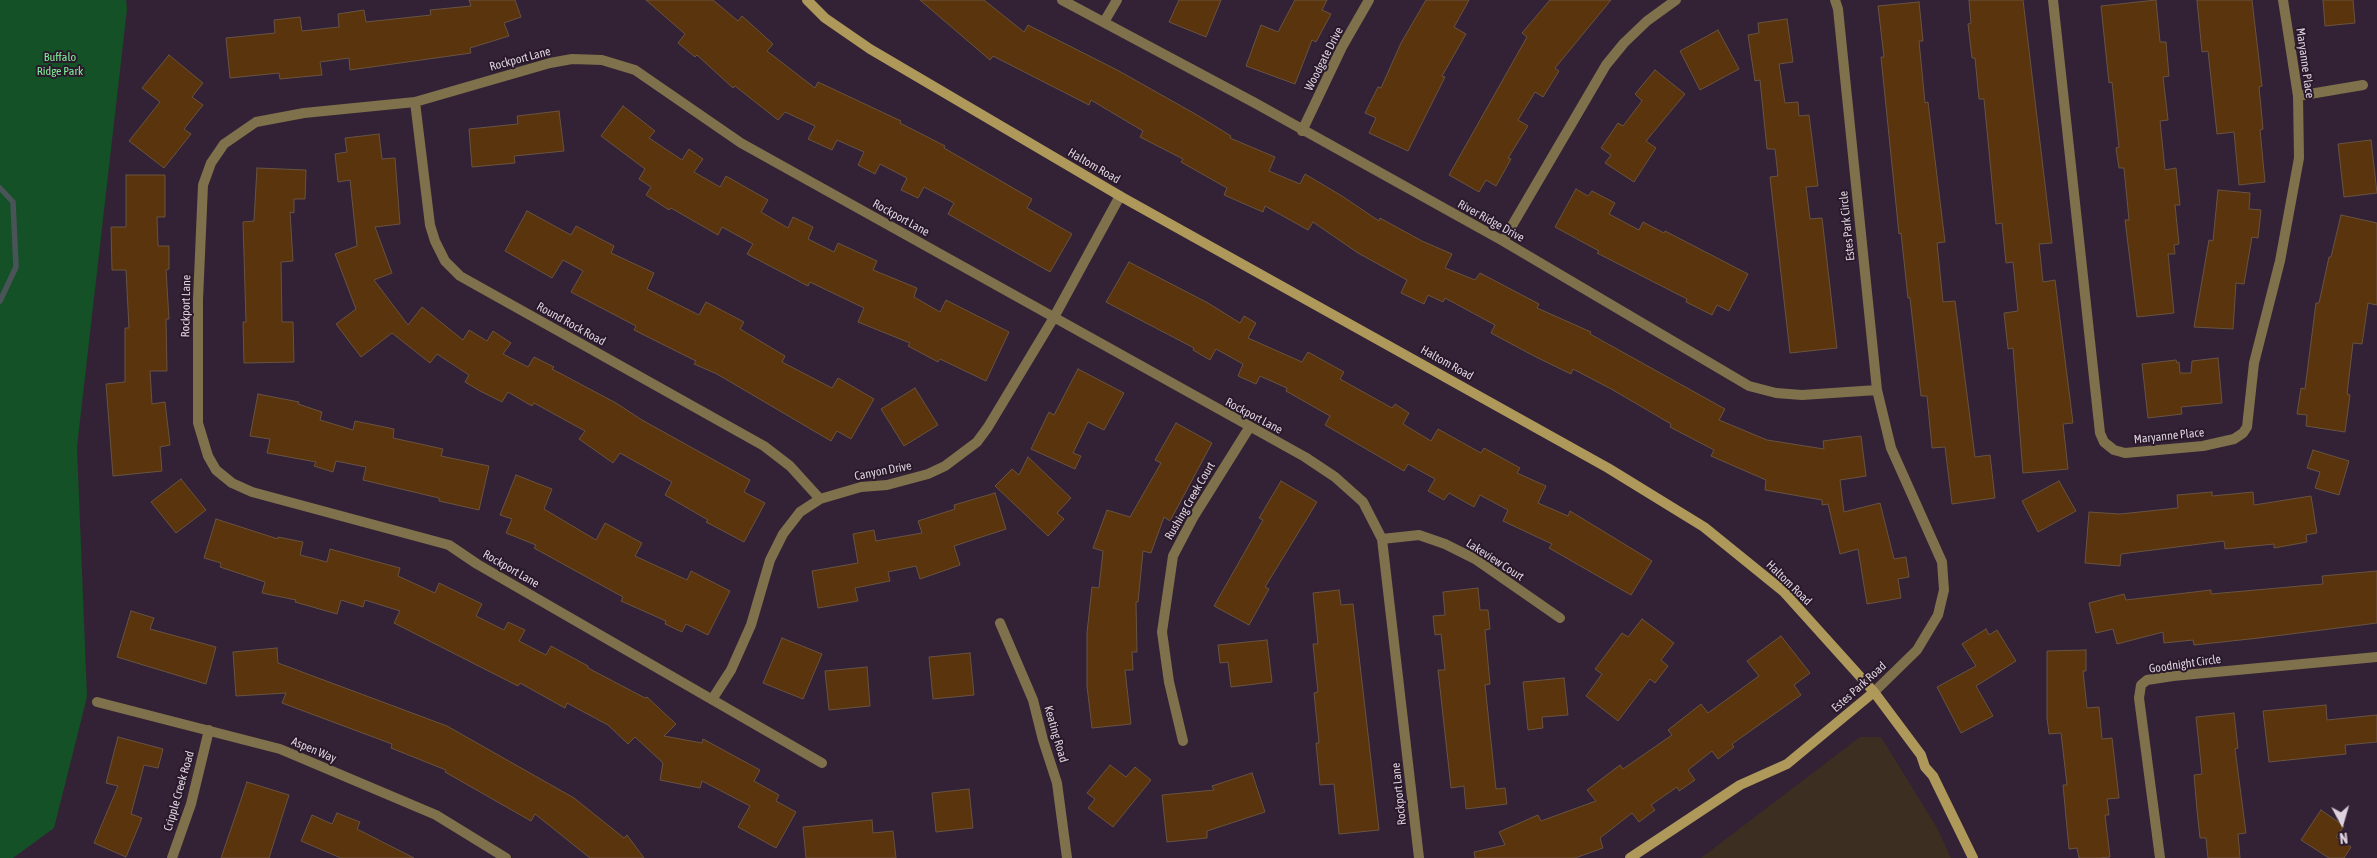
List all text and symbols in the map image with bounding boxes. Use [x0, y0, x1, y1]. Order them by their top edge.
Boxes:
street label: Woodgate Drive [1302, 25, 1346, 93]
street label: Maryanne Place [2293, 27, 2317, 99]
street label: Rockport Lane [488, 44, 552, 74]
park label: Buffalo Ridge Park [37, 50, 83, 78]
street label: Haltom Road [1065, 145, 1123, 187]
street label: Estes Park Circle [1836, 190, 1858, 262]
street label: Rockport Lane [870, 197, 932, 239]
street label: River Ridge Drive [1455, 197, 1527, 245]
street label: Rockport Lane [178, 275, 194, 337]
street label: Round Rock Road [534, 299, 608, 349]
street label: Haltom Road [1418, 343, 1476, 383]
street label: Rockport Lane [1223, 395, 1285, 437]
street label: Maryanne Place [2133, 425, 2205, 447]
street label: Canyon Drive [853, 458, 913, 484]
street label: Rushing Creek Court [1162, 459, 1218, 543]
street label: Lakeview Court [1463, 536, 1527, 584]
street label: Rockport Lane [480, 547, 542, 591]
street label: Haltom Road [1763, 558, 1815, 608]
street label: Goodnight Circle [2148, 652, 2222, 676]
street label: Estes Park Road [1829, 659, 1889, 715]
street label: Keating Road [1041, 704, 1071, 764]
street label: Aspen Way [289, 734, 339, 766]
street label: Cripple Creek Road [161, 749, 197, 833]
street label: Rockport Lane [1389, 762, 1409, 826]
north arrow [2317, 798, 2367, 848]
text: N [2339, 830, 2349, 846]

